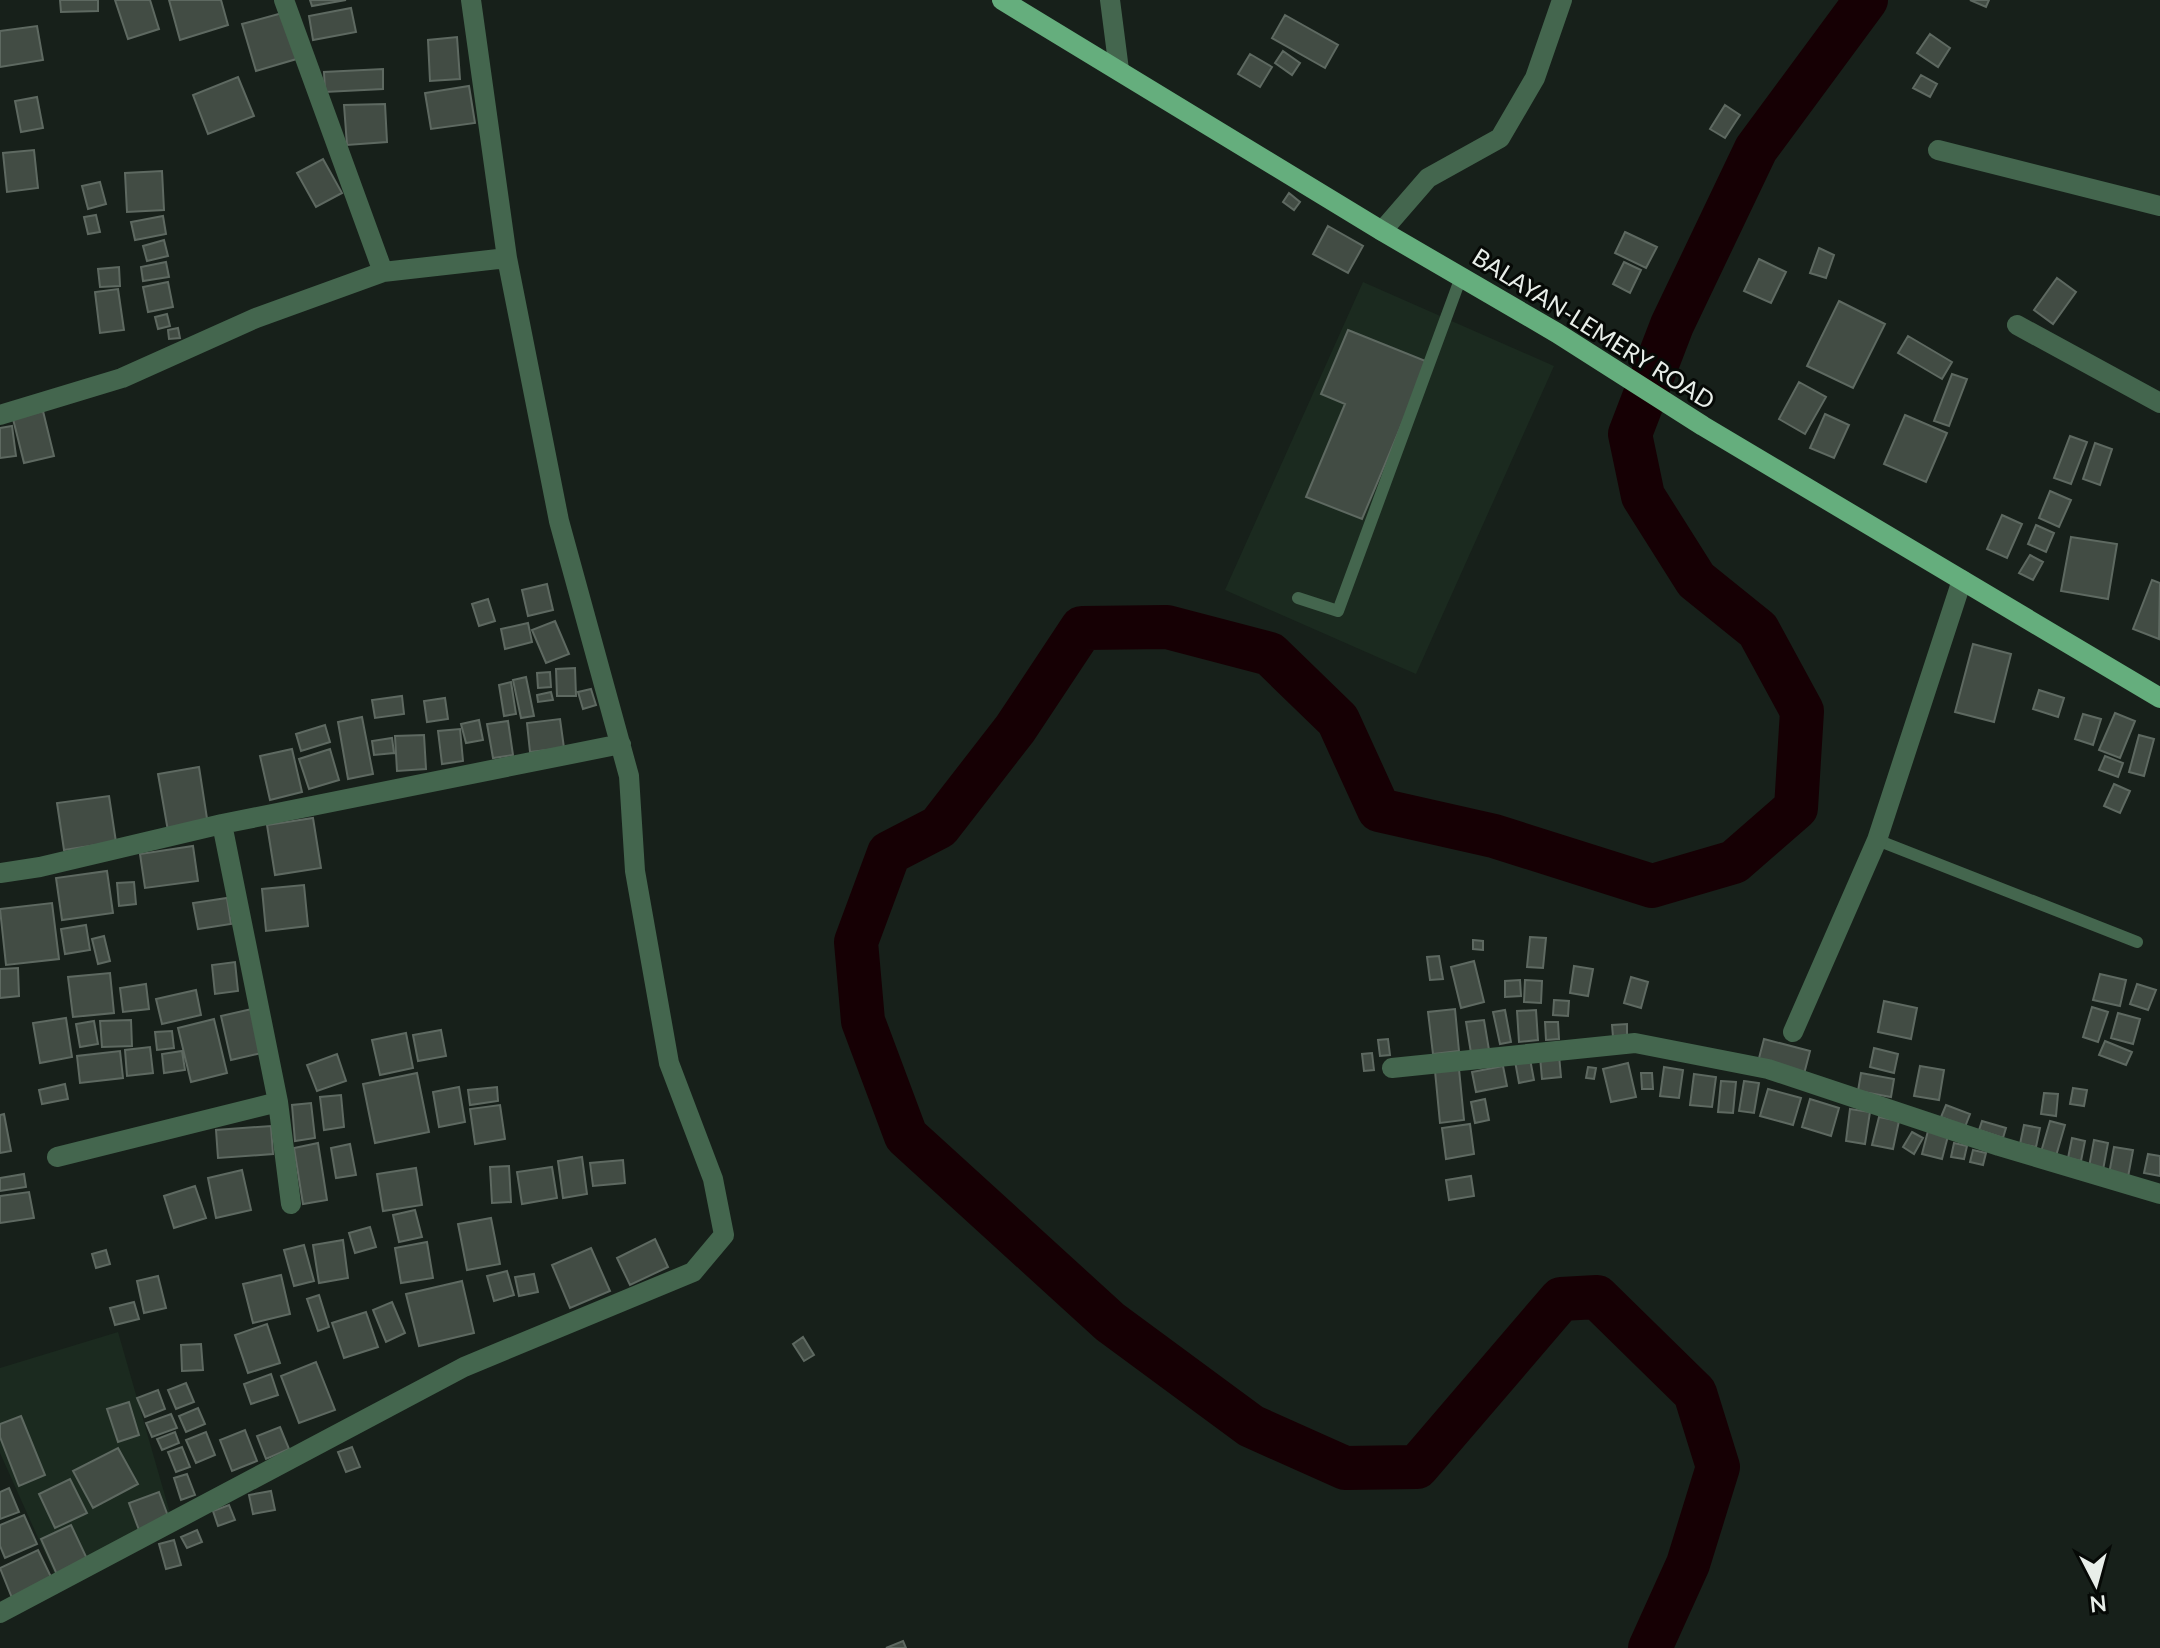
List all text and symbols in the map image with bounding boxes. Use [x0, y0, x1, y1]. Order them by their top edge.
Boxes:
street label: BALAYAN-LEMERY ROAD [1468, 241, 1720, 415]
north arrow [2056, 1544, 2136, 1624]
text: N [2088, 1590, 2108, 1619]

